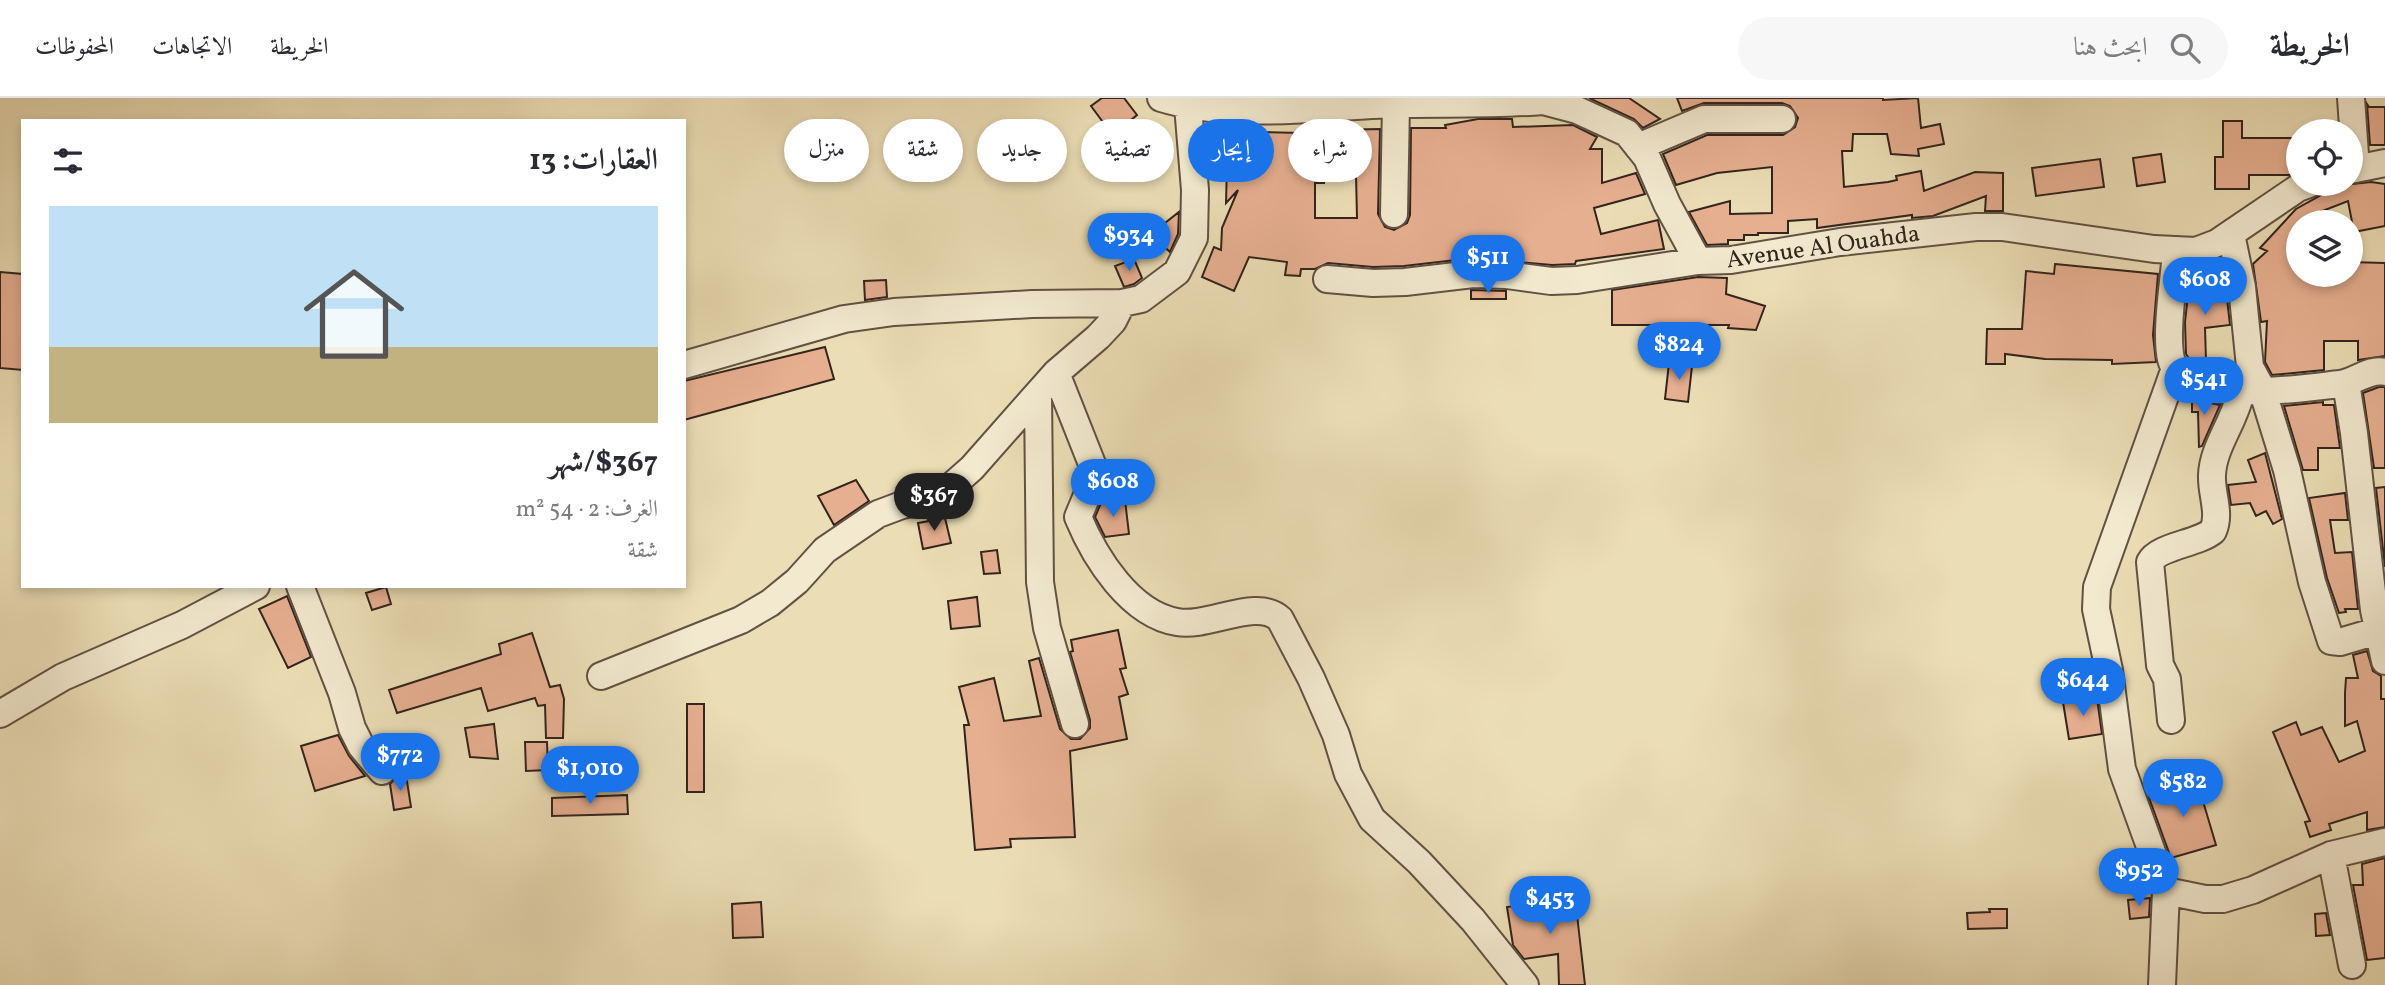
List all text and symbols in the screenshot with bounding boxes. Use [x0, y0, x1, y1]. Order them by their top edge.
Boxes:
search box [1738, 17, 2228, 80]
text: الخريطة [2270, 25, 2350, 71]
icon: search [2166, 29, 2204, 67]
text: ابحث هنا [2073, 30, 2148, 66]
text: المحفوظات [35, 31, 114, 65]
text: الاتجاهات [152, 31, 232, 65]
text: الخريطة [270, 31, 329, 65]
chip: منزل [784, 119, 869, 182]
chip: شقة [883, 119, 963, 182]
chip: جديد [977, 119, 1067, 182]
chip: تصفية [1081, 119, 1174, 182]
chip: إيجار [1188, 119, 1274, 182]
chip: شراء [1288, 119, 1372, 182]
map controls [2286, 119, 2363, 287]
button: locate [2286, 119, 2363, 196]
text: العقارات: 13 [529, 140, 658, 182]
icon: filters [49, 142, 87, 180]
button: layers [2286, 210, 2363, 287]
pin: $934 [1088, 214, 1170, 273]
street label: Avenue Al Ouahda [1724, 218, 1922, 278]
text: $934 [1104, 220, 1154, 252]
pin: $511 [1447, 236, 1529, 295]
text: $511 [1467, 242, 1509, 274]
icon: home [291, 251, 417, 377]
pin: $608 [2164, 258, 2246, 317]
text: $608 [2179, 264, 2231, 296]
pin: $824 [1638, 322, 1720, 382]
text: $824 [1654, 329, 1704, 361]
pin: $541 [2163, 358, 2245, 417]
text: $541 [2180, 364, 2228, 396]
text: $367/شهر [549, 442, 658, 484]
pin: $608 [1072, 460, 1154, 519]
text: $608 [1087, 466, 1139, 498]
pin: $367 [893, 474, 975, 533]
text: $367 [910, 480, 958, 512]
text: الغرف: 2 · 54 m² [516, 494, 658, 526]
text: شقة [628, 535, 658, 567]
pin: $644 [2042, 658, 2124, 718]
text: $644 [2056, 665, 2110, 697]
pin: $772 [359, 734, 441, 793]
text: $772 [377, 740, 423, 772]
pin: $1,010 [533, 746, 647, 806]
text: $1,010 [557, 753, 623, 785]
pin: $582 [2142, 760, 2224, 819]
text: $582 [2159, 766, 2207, 798]
pin: $952 [2098, 848, 2180, 908]
text: $952 [2115, 855, 2163, 887]
pin: $453 [1509, 876, 1591, 936]
text: $453 [1525, 883, 1575, 915]

